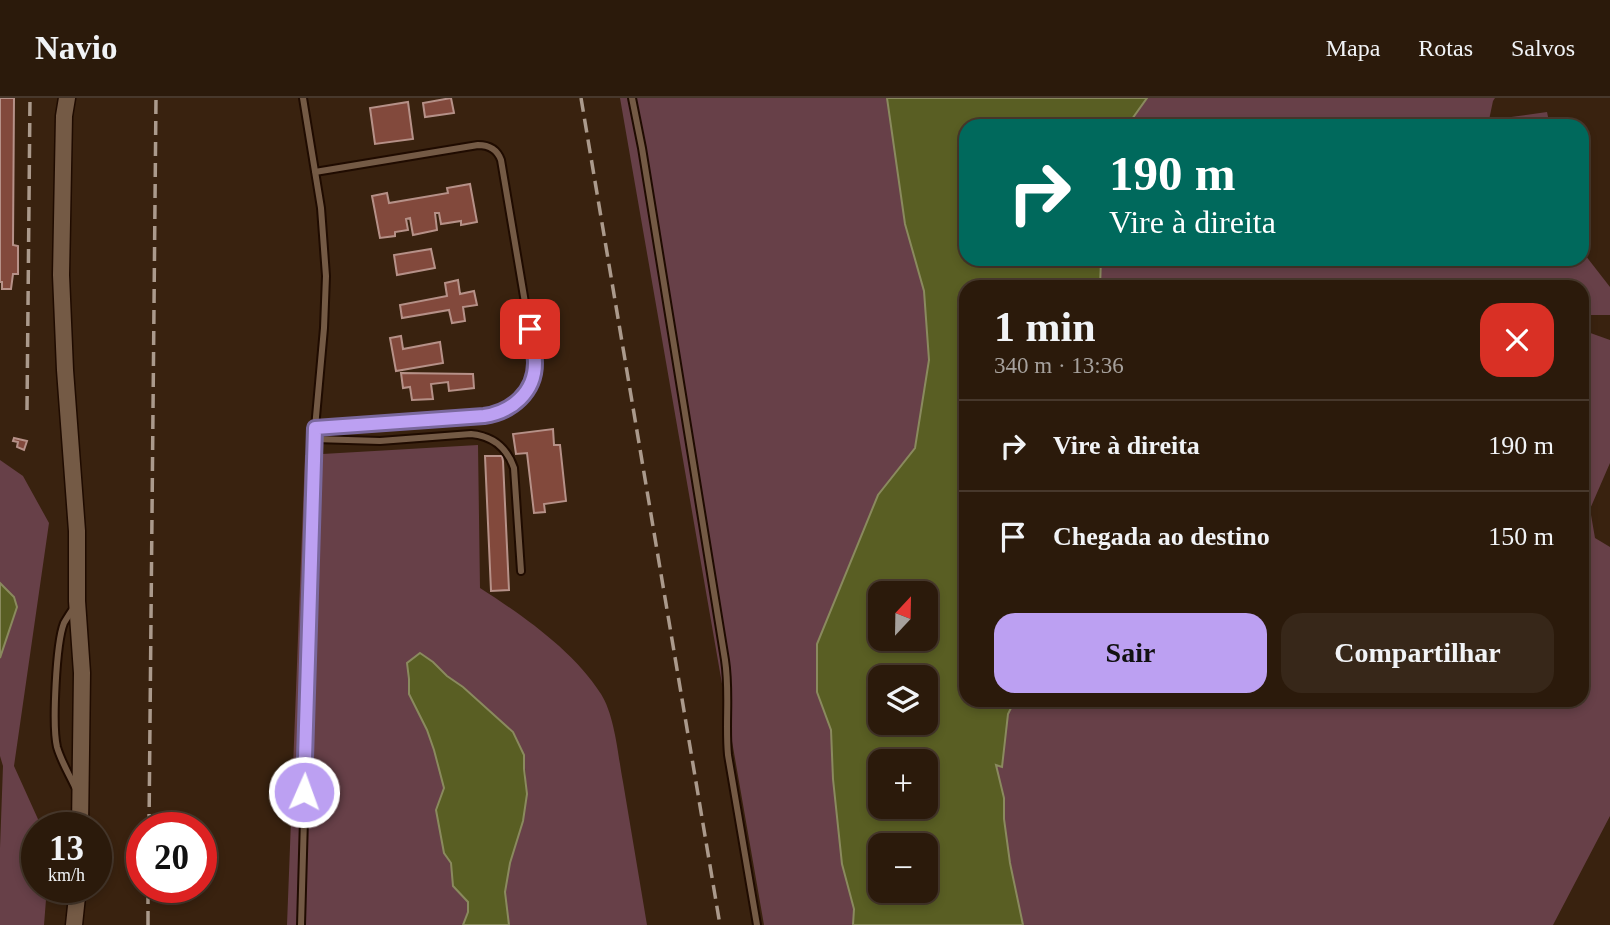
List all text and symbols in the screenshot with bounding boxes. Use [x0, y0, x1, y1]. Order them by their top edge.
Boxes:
text: Navio [35, 30, 118, 66]
text: Mapa [1326, 35, 1380, 61]
text: Rotas [1418, 35, 1473, 61]
text: Salvos [1511, 35, 1575, 61]
text: 190 m [1109, 146, 1236, 201]
icon: right [994, 147, 1085, 238]
text: Vire à direita [1109, 204, 1276, 240]
pin [500, 299, 560, 359]
button: close [1480, 303, 1554, 377]
text: 1 min [994, 304, 1096, 350]
icon: arrive [511, 310, 549, 348]
text: 340 m · 13:36 [994, 353, 1124, 378]
icon: right [994, 427, 1032, 465]
text: Vire à direita [1053, 431, 1200, 460]
text: 190 m [1488, 431, 1554, 460]
icon: arrive [994, 518, 1032, 556]
text: Chegada ao destino [1053, 522, 1270, 551]
text: 150 m [1488, 522, 1554, 551]
north arrow [868, 581, 938, 651]
map controls [868, 581, 938, 903]
button: Sair [994, 613, 1267, 693]
button: Compartilhar [1281, 613, 1554, 693]
button: layers [868, 665, 938, 735]
button: + [868, 749, 938, 819]
position arrow [267, 755, 341, 829]
speed limit sign: 20 [126, 812, 217, 903]
text: 13 [49, 829, 84, 868]
button: − [868, 833, 938, 903]
text: km/h [48, 865, 85, 885]

